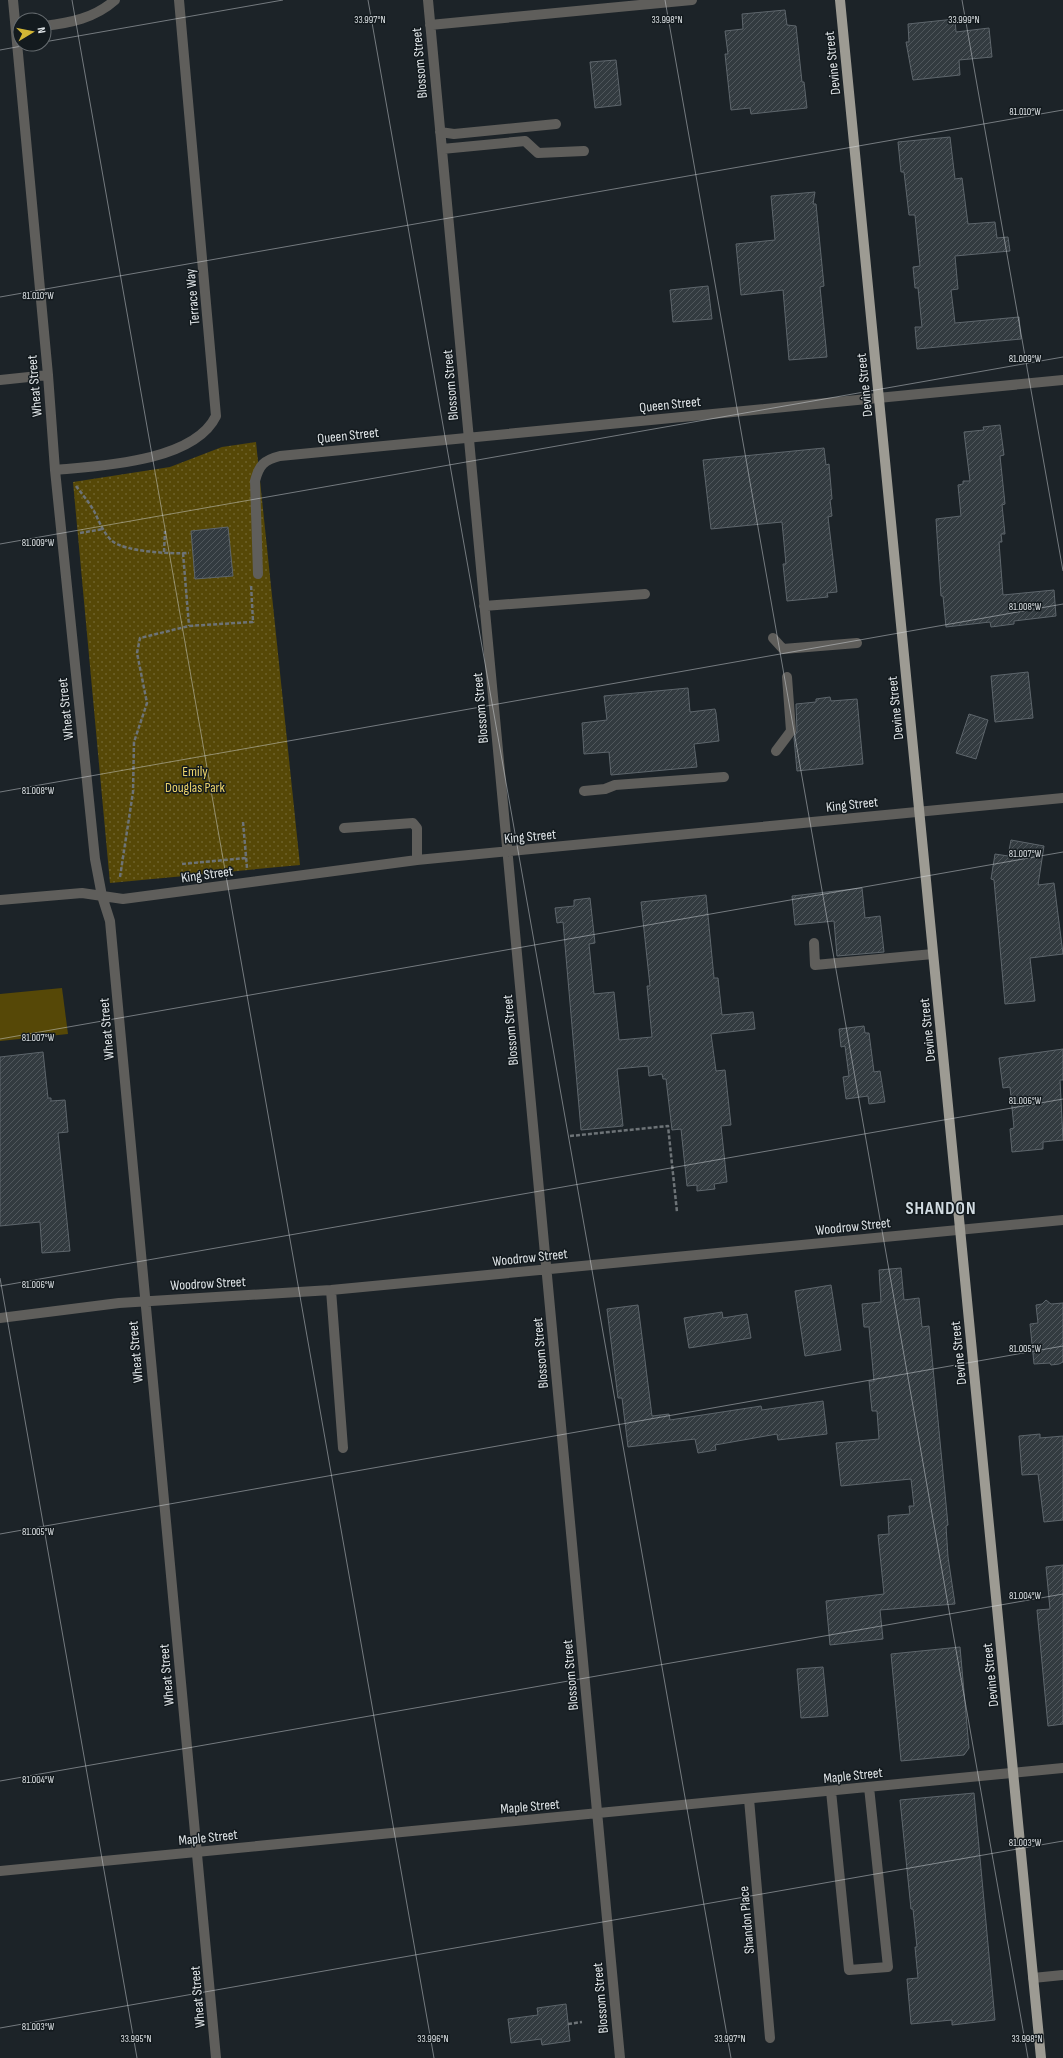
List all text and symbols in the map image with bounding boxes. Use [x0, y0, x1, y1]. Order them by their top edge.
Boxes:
north arrow [12, 12, 52, 52]
text: 33.997°N [354, 14, 386, 26]
text: 33.998°N [651, 14, 683, 26]
text: 33.999°N [948, 14, 980, 26]
text: N [34, 26, 48, 34]
street label: Blossom Street [408, 27, 431, 99]
street label: Devine Street [821, 30, 844, 96]
text: 81.010°W [1009, 106, 1041, 118]
street label: Terrace Way [182, 268, 203, 326]
text: 81.010°W [22, 290, 54, 302]
street label: Blossom Street [439, 349, 462, 421]
street label: Devine Street [853, 352, 876, 418]
text: 81.009°W [1009, 353, 1042, 365]
street label: Wheat Street [23, 354, 46, 418]
street label: Queen Street [638, 393, 702, 416]
street label: Queen Street [316, 424, 380, 447]
text: 81.009°W [22, 537, 55, 549]
text: 81.008°W [1009, 601, 1042, 613]
street label: Blossom Street [469, 672, 492, 744]
street label: Devine Street [884, 675, 907, 741]
street label: Wheat Street [54, 677, 77, 741]
park label: Emily Douglas Park [165, 763, 226, 796]
text: 81.008°W [22, 785, 55, 797]
street label: King Street [825, 793, 879, 816]
street label: King Street [503, 826, 557, 847]
text: 81.007°W [1009, 848, 1042, 860]
street label: King Street [180, 862, 234, 887]
street label: Blossom Street [499, 994, 522, 1066]
street label: Wheat Street [95, 997, 118, 1061]
street label: Devine Street [916, 997, 939, 1063]
text: 81.007°W [22, 1032, 55, 1044]
text: 81.006°W [1009, 1095, 1042, 1107]
district label: SHANDON [905, 1198, 977, 1219]
street label: Woodrow Street [815, 1214, 891, 1239]
street label: Woodrow Street [492, 1245, 568, 1270]
street label: Woodrow Street [170, 1273, 246, 1294]
text: 81.006°W [22, 1279, 55, 1291]
street label: Blossom Street [529, 1317, 552, 1389]
street label: Wheat Street [124, 1320, 147, 1384]
street label: Devine Street [947, 1320, 970, 1386]
text: 81.005°W [1009, 1343, 1042, 1355]
text: 81.005°W [22, 1526, 55, 1538]
text: 81.004°W [1009, 1590, 1041, 1602]
street label: Blossom Street [559, 1639, 582, 1711]
street label: Devine Street [979, 1642, 1002, 1708]
street label: Wheat Street [155, 1643, 178, 1707]
street label: Maple Street [823, 1764, 884, 1787]
text: 81.004°W [22, 1774, 54, 1786]
street label: Maple Street [500, 1795, 560, 1818]
street label: Maple Street [178, 1826, 239, 1849]
text: 81.003°W [1009, 1837, 1042, 1849]
street label: Shandon Place [735, 1885, 758, 1955]
street label: Blossom Street [589, 1962, 612, 2034]
street label: Wheat Street [186, 1965, 209, 2029]
text: 81.003°W [22, 2021, 55, 2033]
text: 33.995°N [121, 2033, 152, 2045]
text: 33.996°N [417, 2033, 449, 2045]
text: 33.997°N [714, 2033, 746, 2045]
text: 33.998°N [1011, 2033, 1043, 2045]

